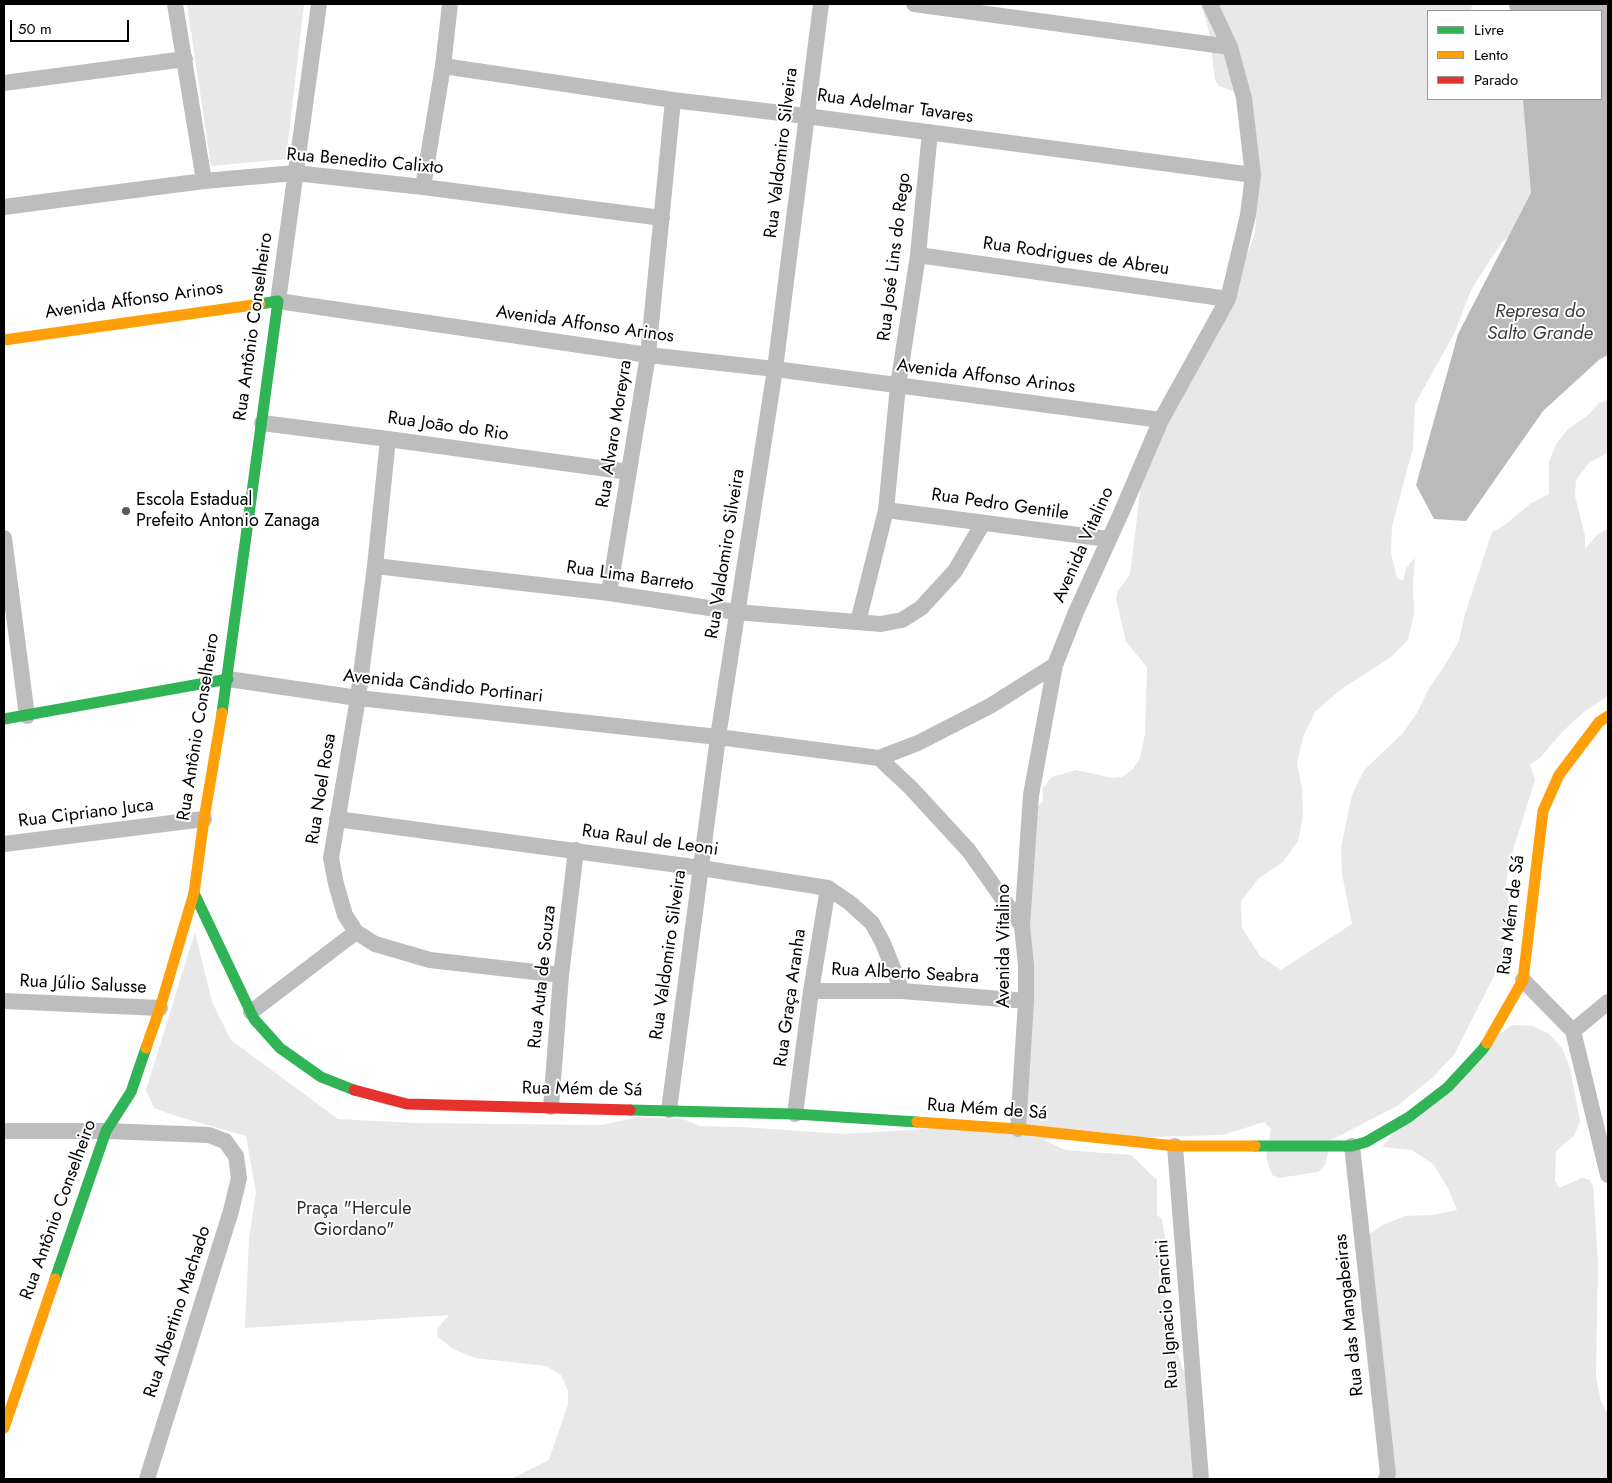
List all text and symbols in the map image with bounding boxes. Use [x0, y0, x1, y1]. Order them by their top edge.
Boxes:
scale bar [12, 10, 131, 42]
legend [1427, 10, 1602, 100]
text: 50 m [18, 18, 52, 40]
text: Livre [1474, 19, 1504, 41]
text: Lento [1474, 44, 1508, 66]
street label: Rua Valdomiro Silveira [761, 67, 803, 239]
text: Parado [1474, 69, 1518, 91]
street label: Rua Adelmar Tavares [815, 85, 975, 129]
street label: Rua Benedito Calixto [286, 144, 444, 180]
street label: Rua José Lins do Rego [874, 172, 916, 342]
street label: Rua Antônio Conselheiro [230, 232, 278, 422]
street label: Rua Rodrigues de Abreu [981, 233, 1171, 281]
street label: Avenida Affonso Arinos [44, 278, 224, 324]
water label: Represa do Salto Grande [1487, 301, 1593, 345]
street label: Avenida Affonso Arinos [495, 302, 675, 348]
street label: Avenida Affonso Arinos [896, 355, 1076, 399]
street label: Rua Alvaro Moreyra [593, 359, 637, 509]
street label: Rua João do Rio [386, 408, 510, 446]
street label: Rua Valdomiro Silveira [702, 468, 750, 640]
street label: Avenida Vitalino [1049, 484, 1119, 606]
street label: Rua Pedro Gentile [930, 485, 1070, 525]
place label: Escola Estadual Prefeito Antonio Zanaga [136, 490, 320, 532]
marker: Escola Estadual Prefeito Antonio Zanaga [120, 505, 132, 517]
street label: Rua Lima Barreto [565, 557, 695, 597]
street label: Rua Antônio Conselheiro [173, 632, 225, 822]
street label: Avenida Cândido Portinari [342, 666, 544, 708]
street label: Rua Noel Rosa [303, 732, 341, 846]
street label: Rua Cipriano Juca [17, 795, 155, 833]
street label: Rua Raul de Leoni [580, 821, 720, 861]
street label: Rua Mém de Sá [1494, 854, 1530, 976]
street label: Rua Valdomiro Silveira [646, 869, 692, 1041]
street label: Avenida Vitalino [994, 884, 1016, 1008]
street label: Rua Auta de Souza [525, 904, 561, 1050]
street label: Rua Graça Aranha [771, 928, 811, 1068]
street label: Rua Alberto Seabra [831, 959, 979, 989]
street label: Rua Júlio Salusse [19, 971, 147, 999]
street label: Rua Mém de Sá [522, 1078, 642, 1102]
street label: Rua Mém de Sá [926, 1095, 1048, 1125]
street label: Rua Antônio Conselheiro [16, 1117, 102, 1303]
park label: Praça "Hercule Giordano" [297, 1199, 411, 1242]
street label: Rua Albertino Machado [140, 1224, 216, 1400]
street label: Rua das Mangabeiras [1331, 1233, 1369, 1397]
street label: Rua Ignacio Pancini [1152, 1239, 1184, 1389]

